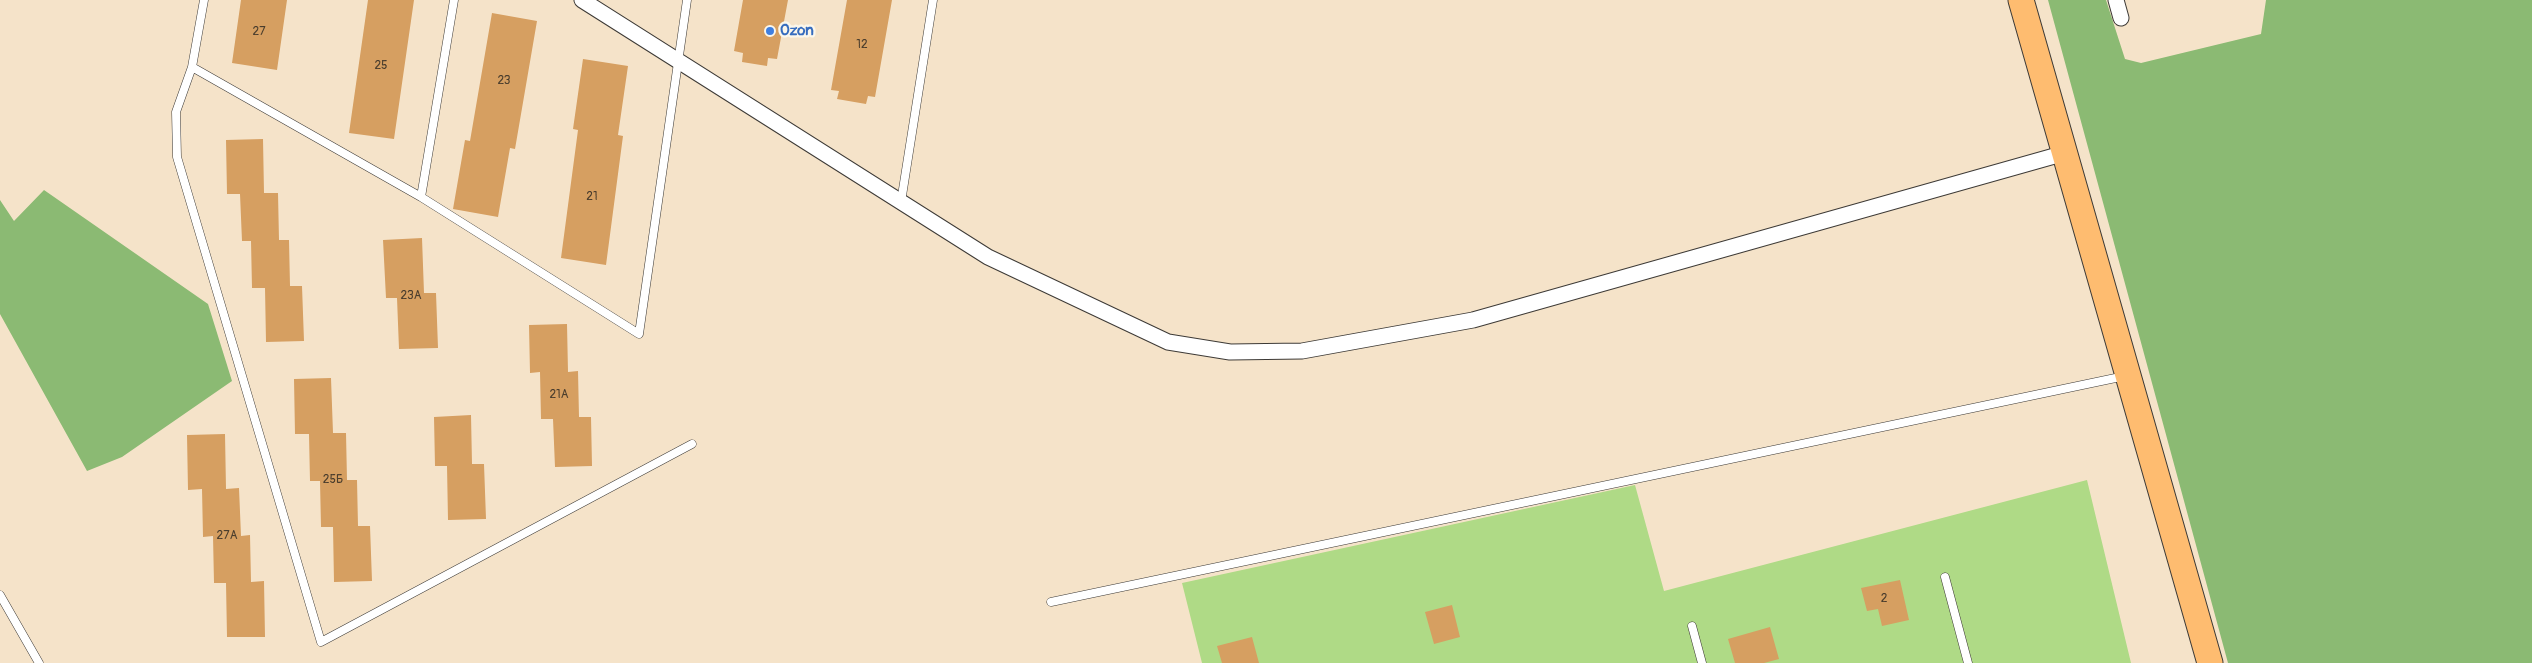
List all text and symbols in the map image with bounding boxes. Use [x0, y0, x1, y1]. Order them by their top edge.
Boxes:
place label: Ozon [780, 22, 814, 40]
house number: 27 [252, 25, 266, 39]
marker: Ozon [764, 25, 776, 37]
house number: 12 [856, 38, 868, 52]
house number: 25 [374, 59, 388, 73]
house number: 23 [497, 74, 511, 88]
house number: 21 [586, 190, 598, 204]
house number: 23А [401, 289, 421, 303]
house number: 21А [549, 388, 569, 402]
house number: 25Б [323, 473, 343, 487]
house number: 27А [217, 529, 237, 543]
house number: 2 [1881, 592, 1887, 606]

